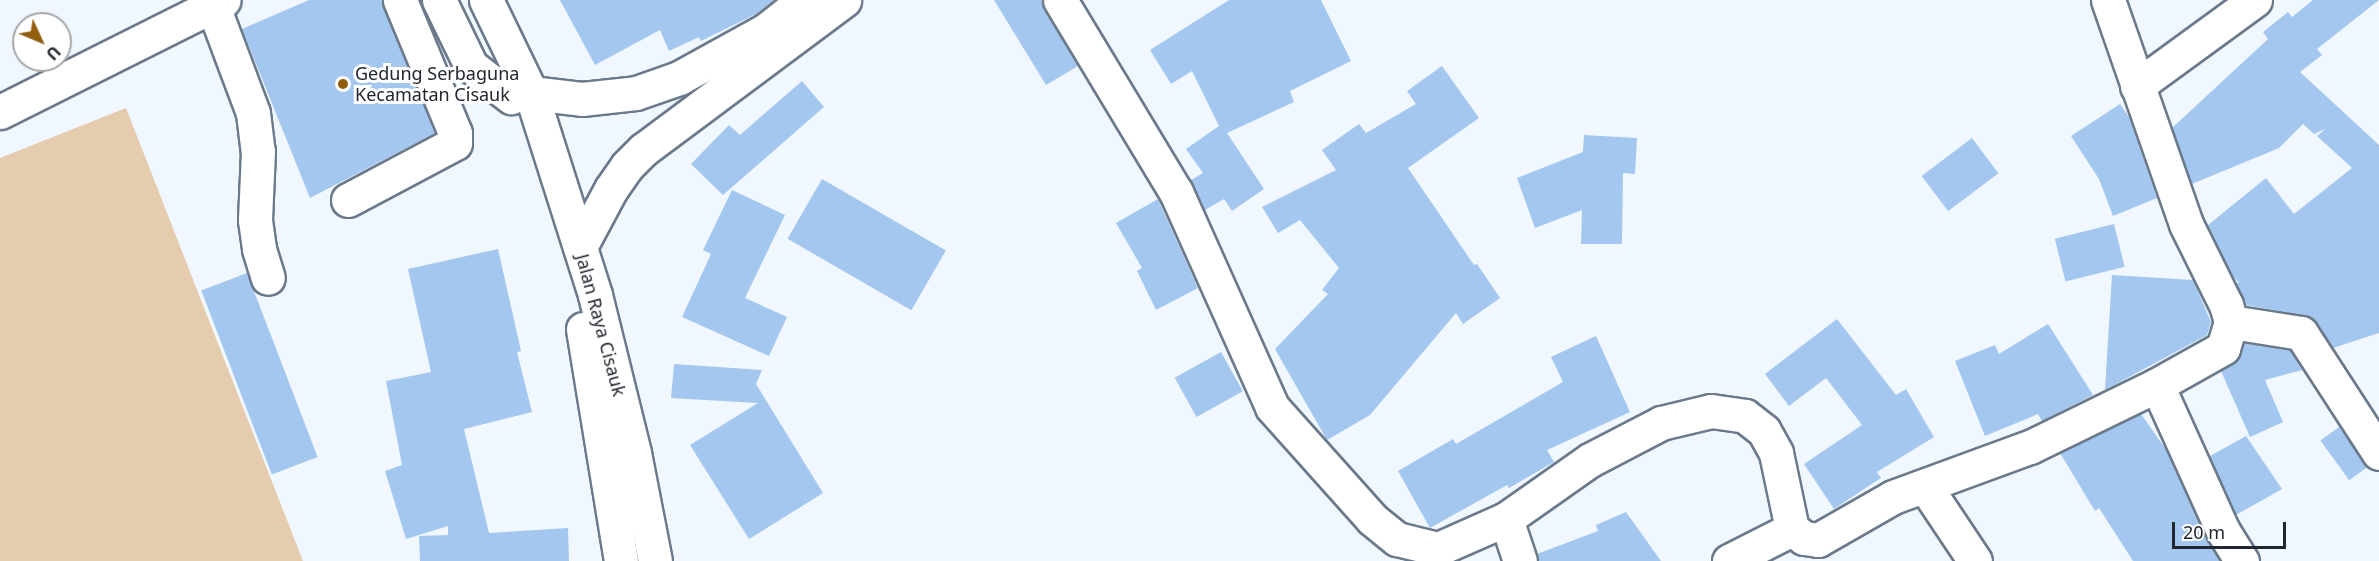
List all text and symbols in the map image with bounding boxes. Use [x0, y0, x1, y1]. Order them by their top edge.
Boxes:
north arrow [12, 12, 72, 72]
text: U [41, 41, 66, 65]
place label: Gedung Serbaguna Kecamatan Cisauk [355, 63, 519, 106]
marker: Gedung Serbaguna Kecamatan Cisauk [336, 77, 350, 91]
street label: Jalan Raya Cisauk [572, 252, 630, 398]
scale bar [2175, 510, 2289, 548]
text: 20 m [2183, 520, 2225, 544]

